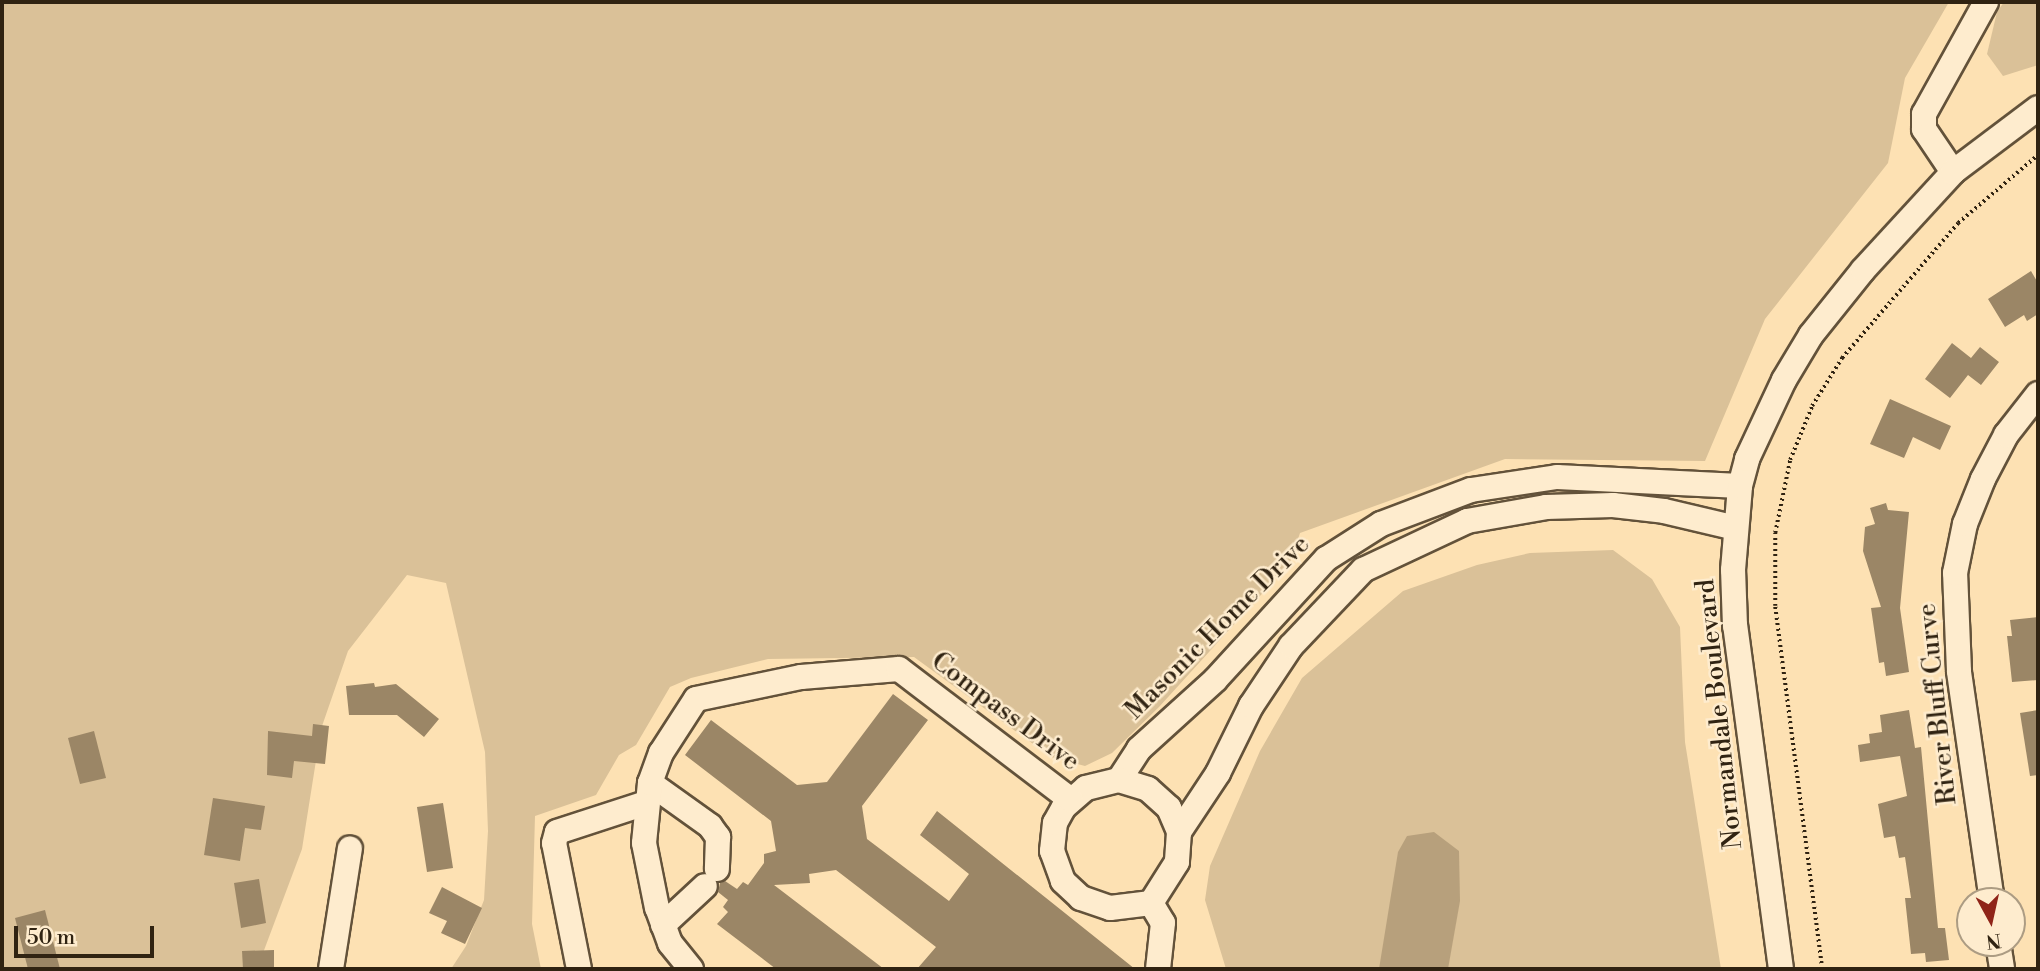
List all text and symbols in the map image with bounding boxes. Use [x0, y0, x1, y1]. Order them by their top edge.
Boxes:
street label: Masonic Home Drive [1119, 529, 1317, 727]
street label: Normandale Boulevard [1690, 578, 1750, 850]
street label: River Bluff Curve [1912, 602, 1964, 806]
street label: Compass Drive [925, 646, 1085, 778]
north arrow [1956, 887, 2026, 957]
scale bar [18, 912, 158, 956]
text: 50 m [27, 925, 75, 951]
text: N [1985, 928, 2003, 954]

